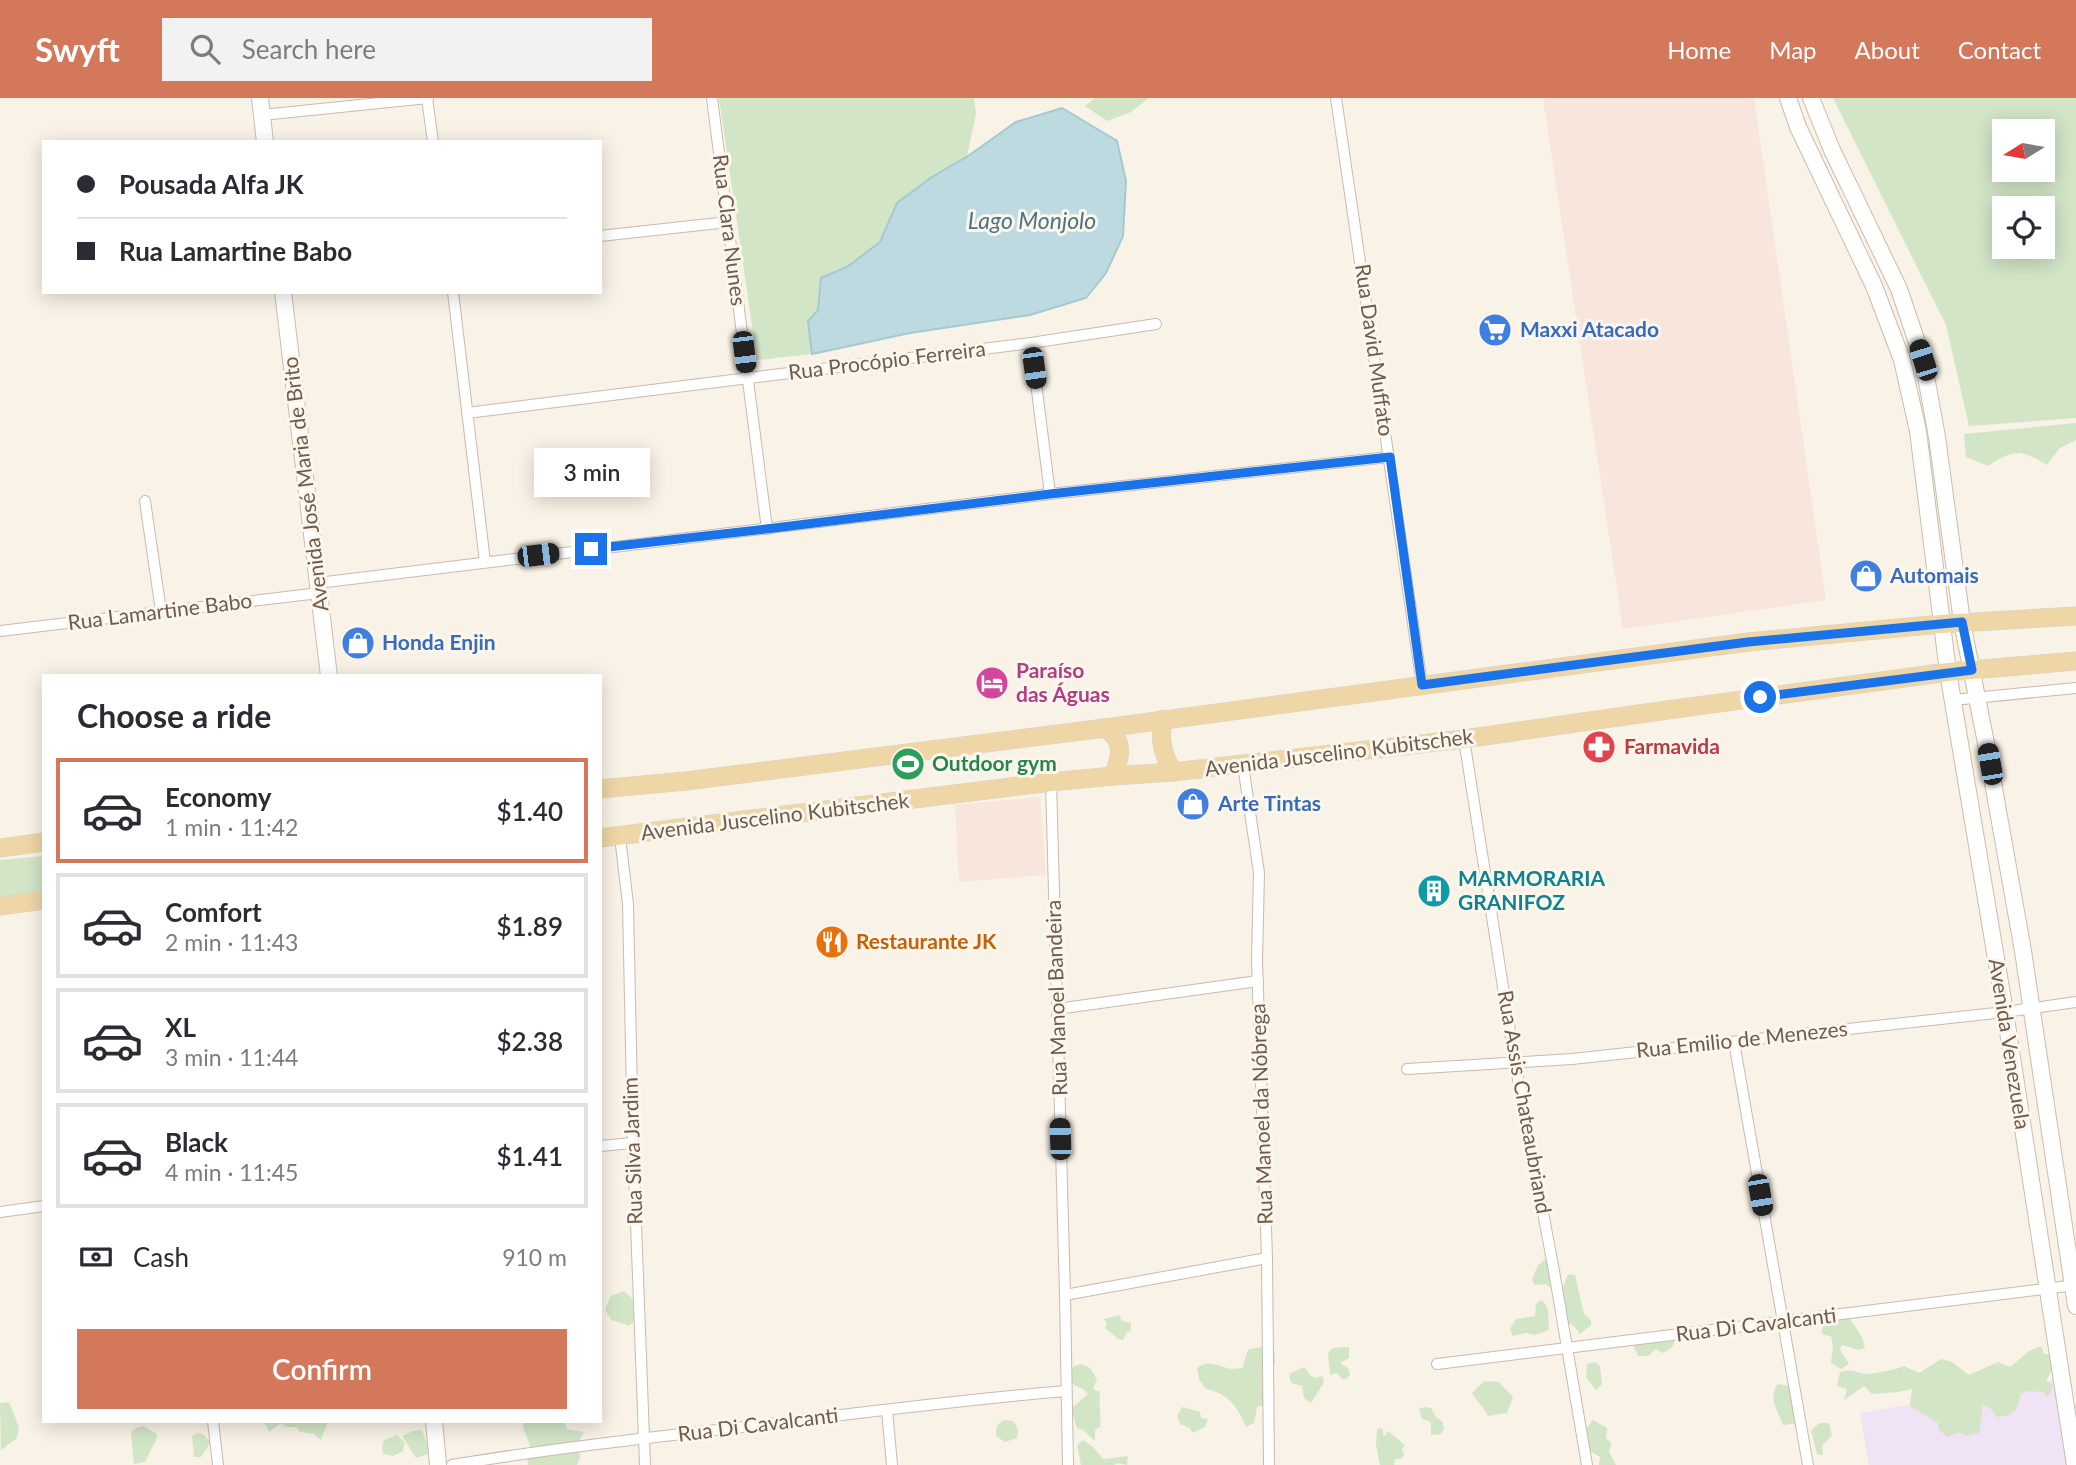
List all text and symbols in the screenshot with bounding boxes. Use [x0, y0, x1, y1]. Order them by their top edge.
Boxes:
search box [162, 18, 652, 81]
text: Swyft [35, 29, 120, 69]
icon: search [186, 30, 224, 68]
text: Search here [242, 33, 376, 65]
text: Home [1667, 35, 1731, 64]
text: Map [1769, 35, 1817, 64]
text: About [1855, 35, 1920, 64]
text: Contact [1958, 35, 2041, 64]
north arrow [1992, 119, 2054, 182]
map controls [1992, 119, 2055, 259]
street label: Rua Clara Nunes [709, 153, 752, 307]
text: Pousada Alfa JK [119, 168, 304, 200]
button: locate [1992, 196, 2055, 259]
water label: Lago Monjolo [968, 206, 1096, 234]
text: Rua Lamartine Babo [119, 235, 352, 267]
street label: Rua David Muffato [1351, 262, 1400, 438]
supermarket icon: Maxxi Atacado [1476, 311, 1514, 349]
place label: Maxxi Atacado [1520, 316, 1659, 341]
car [732, 330, 757, 374]
street label: Rua Procópio Ferreira [787, 335, 987, 384]
car [1907, 337, 1940, 383]
car [1021, 346, 1048, 390]
street label: Avenida José Maria de Brito [276, 355, 333, 613]
callout: 3 min [533, 448, 649, 496]
text: 3 min [564, 458, 620, 486]
route end [575, 533, 607, 565]
car [516, 542, 561, 568]
shop icon: Automais [1847, 557, 1885, 595]
place label: Automais [1889, 562, 1979, 587]
street label: Rua Lamartine Babo [66, 587, 253, 634]
shop icon: Honda Enjin [339, 624, 377, 662]
place label: Honda Enjin [382, 629, 496, 654]
place label: Paraíso das Águas [1016, 657, 1110, 706]
hotel icon: Paraíso das Águas [973, 664, 1011, 702]
route start [1744, 681, 1776, 713]
text: Choose a ride [77, 696, 271, 735]
street label: Avenida Juscelino Kubitschek [1203, 723, 1475, 780]
pharmacy icon: Farmavida [1580, 728, 1618, 766]
place label: Farmavida [1624, 733, 1720, 758]
car [1977, 741, 2004, 787]
sports icon: Outdoor gym [889, 745, 927, 783]
place label: Outdoor gym [932, 750, 1057, 775]
icon: car [81, 779, 144, 842]
text: Economy [165, 781, 271, 813]
shop icon: Arte Tintas [1174, 785, 1212, 823]
street label: Avenida Juscelino Kubitschek [639, 787, 911, 844]
place label: Arte Tintas [1217, 790, 1321, 815]
text: $1.40 [497, 795, 563, 827]
text: 1 min · 11:42 [165, 813, 298, 841]
place label: MARMORARIA GRANIFOZ [1458, 865, 1606, 914]
building icon: MARMORARIA GRANIFOZ [1415, 872, 1453, 910]
icon: car [81, 894, 144, 957]
text: Comfort [165, 896, 262, 928]
street label: Rua Manoel Bandeira [1040, 900, 1071, 1097]
text: $1.89 [497, 910, 563, 942]
restaurant icon: Restaurante JK [813, 923, 851, 961]
text: 2 min · 11:43 [165, 928, 298, 956]
place label: Restaurante JK [856, 928, 997, 953]
street label: Avenida Venezuela [1985, 956, 2036, 1131]
street label: Rua Assis Chateaubriand [1493, 988, 1557, 1215]
street label: Rua Manoel da Nóbrega [1244, 1003, 1277, 1225]
icon: car [81, 1009, 144, 1072]
text: XL [165, 1011, 196, 1043]
street label: Rua Emilio de Menezes [1635, 1015, 1849, 1062]
text: $2.38 [497, 1025, 563, 1057]
text: 3 min · 11:44 [165, 1043, 298, 1071]
street label: Rua Silva Jardim [616, 1077, 647, 1225]
car [1049, 1118, 1072, 1160]
icon: car [81, 1124, 144, 1187]
text: Black [165, 1126, 228, 1158]
text: $1.41 [497, 1140, 563, 1172]
text: 4 min · 11:45 [165, 1158, 298, 1186]
car [1747, 1172, 1774, 1218]
icon: cash [77, 1238, 115, 1276]
text: Cash [133, 1241, 189, 1273]
text: 910 m [502, 1243, 567, 1271]
street label: Rua Di Cavalcanti [1674, 1301, 1838, 1346]
button: Confirm [77, 1329, 567, 1409]
street label: Rua Di Cavalcanti [676, 1401, 840, 1446]

